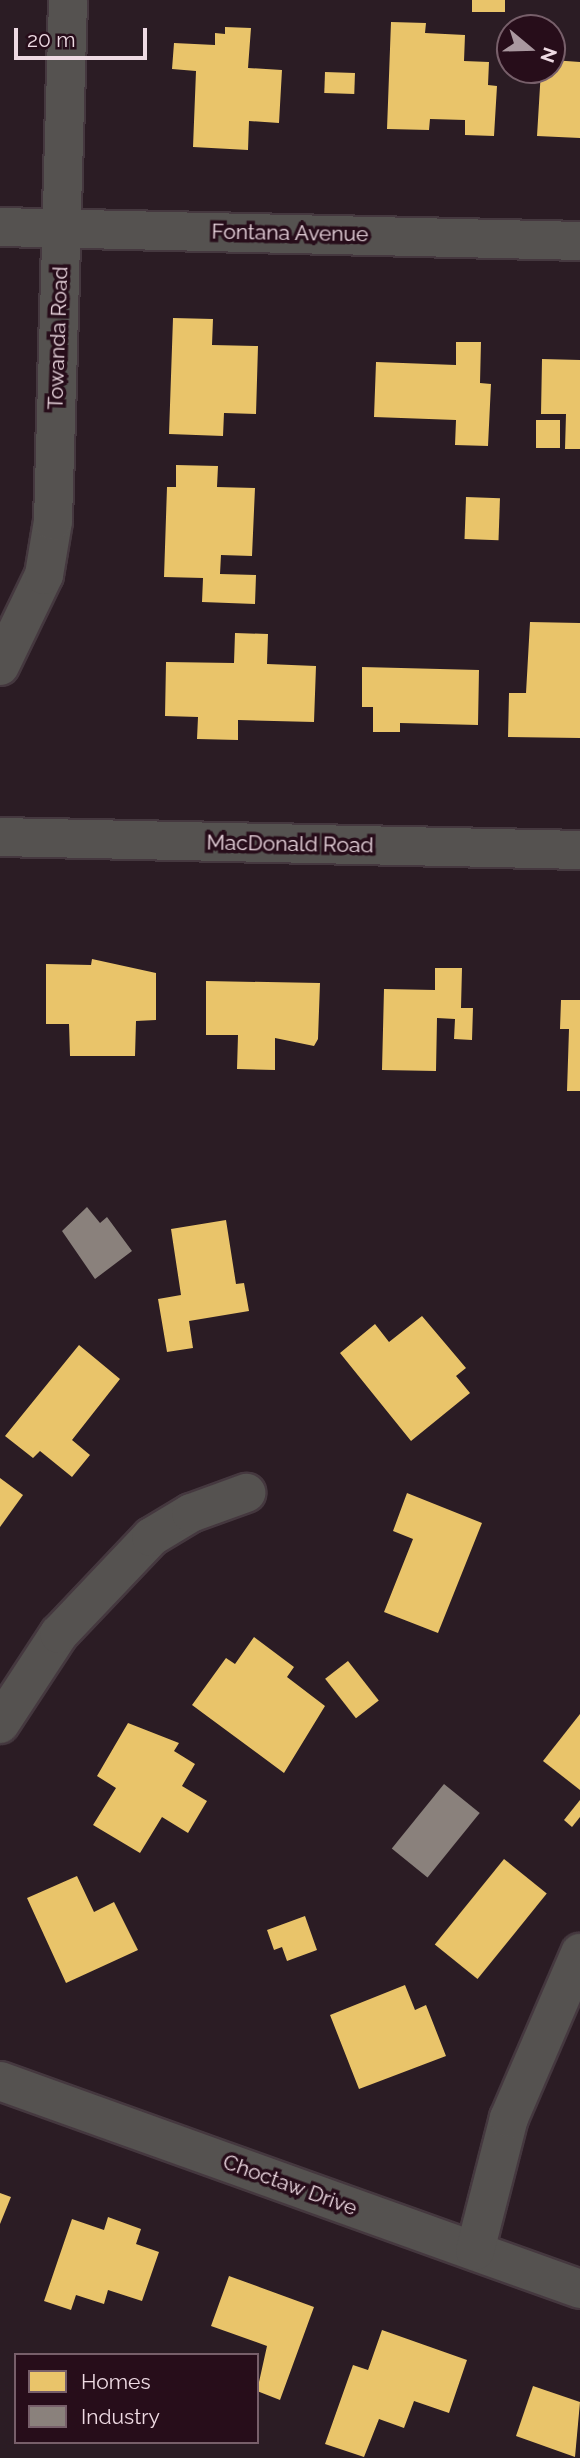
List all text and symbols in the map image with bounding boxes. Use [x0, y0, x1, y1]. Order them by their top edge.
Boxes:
scale bar [18, 14, 150, 58]
north arrow [496, 14, 566, 84]
text: 20 m [27, 27, 75, 52]
text: N [536, 45, 562, 66]
street label: Fontana Avenue [211, 219, 369, 247]
street label: Towanda Road [43, 266, 73, 410]
street label: MacDonald Road [206, 830, 374, 858]
street label: Choctaw Drive [219, 2149, 361, 2221]
legend [14, 2353, 259, 2444]
text: Homes [81, 2369, 151, 2394]
text: Industry [81, 2404, 160, 2429]

